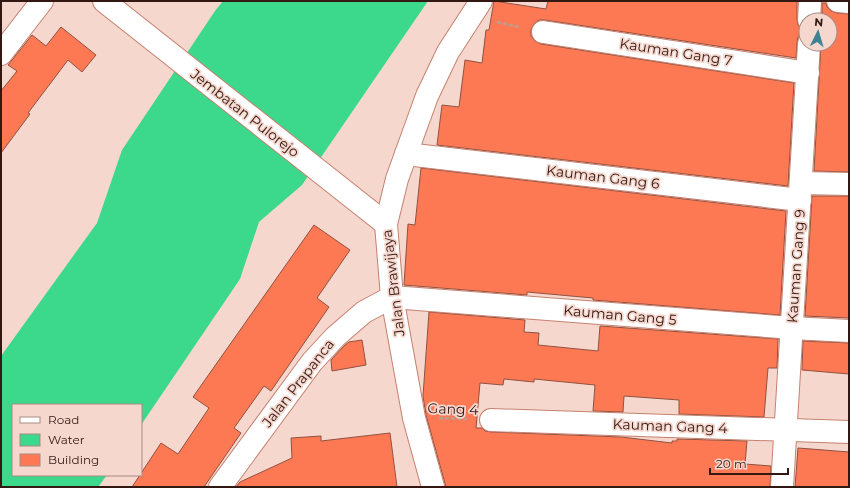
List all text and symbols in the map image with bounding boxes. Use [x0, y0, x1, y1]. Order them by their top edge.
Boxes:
north arrow [798, 12, 838, 52]
text: N [814, 15, 824, 29]
street label: Kauman Gang 7 [618, 34, 734, 70]
street label: Jembatan Pulorejo [186, 64, 303, 161]
street label: Kauman Gang 6 [545, 161, 661, 193]
street label: Kauman Gang 9 [783, 209, 809, 323]
street label: Jalan Brawijaya [378, 228, 409, 339]
street label: Kauman Gang 5 [563, 301, 677, 329]
street label: Jalan Prapanca [257, 335, 338, 431]
street label: Gang 4 [427, 399, 480, 419]
legend [12, 404, 142, 476]
text: Road [48, 412, 79, 427]
street label: Kauman Gang 4 [612, 415, 728, 437]
text: Water [48, 432, 85, 447]
scale bar [710, 450, 788, 476]
text: Building [48, 452, 99, 467]
text: 20 m [716, 456, 747, 471]

